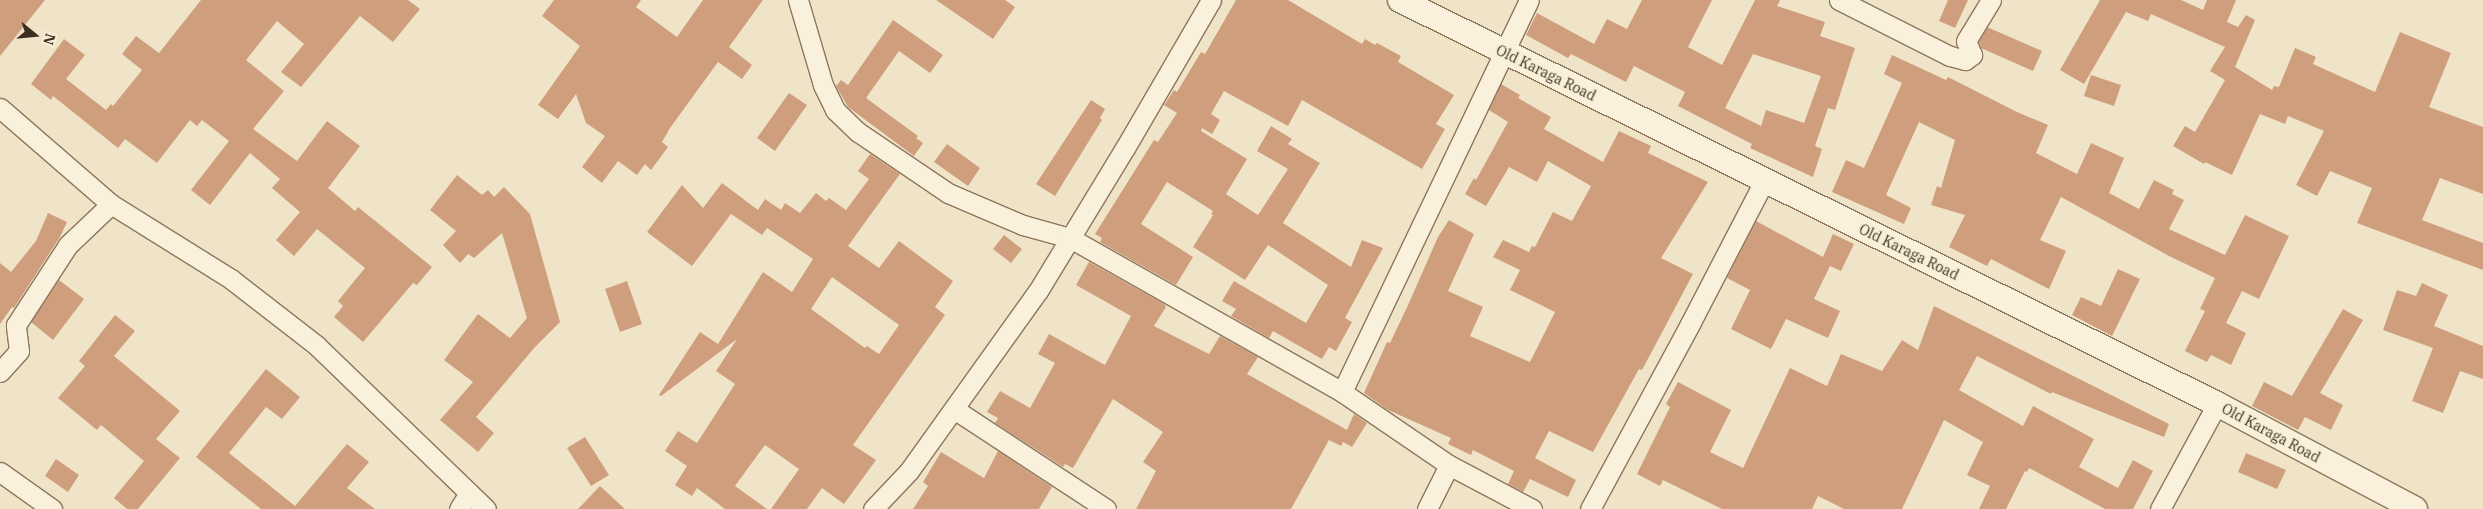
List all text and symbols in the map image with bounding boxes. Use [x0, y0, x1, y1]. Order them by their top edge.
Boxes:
north arrow [10, 10, 60, 60]
text: N [39, 31, 60, 47]
street label: Old Karaga Road [1493, 42, 1599, 104]
street label: Old Karaga Road [1856, 221, 1962, 283]
street label: Old Karaga Road [2219, 400, 2323, 466]

